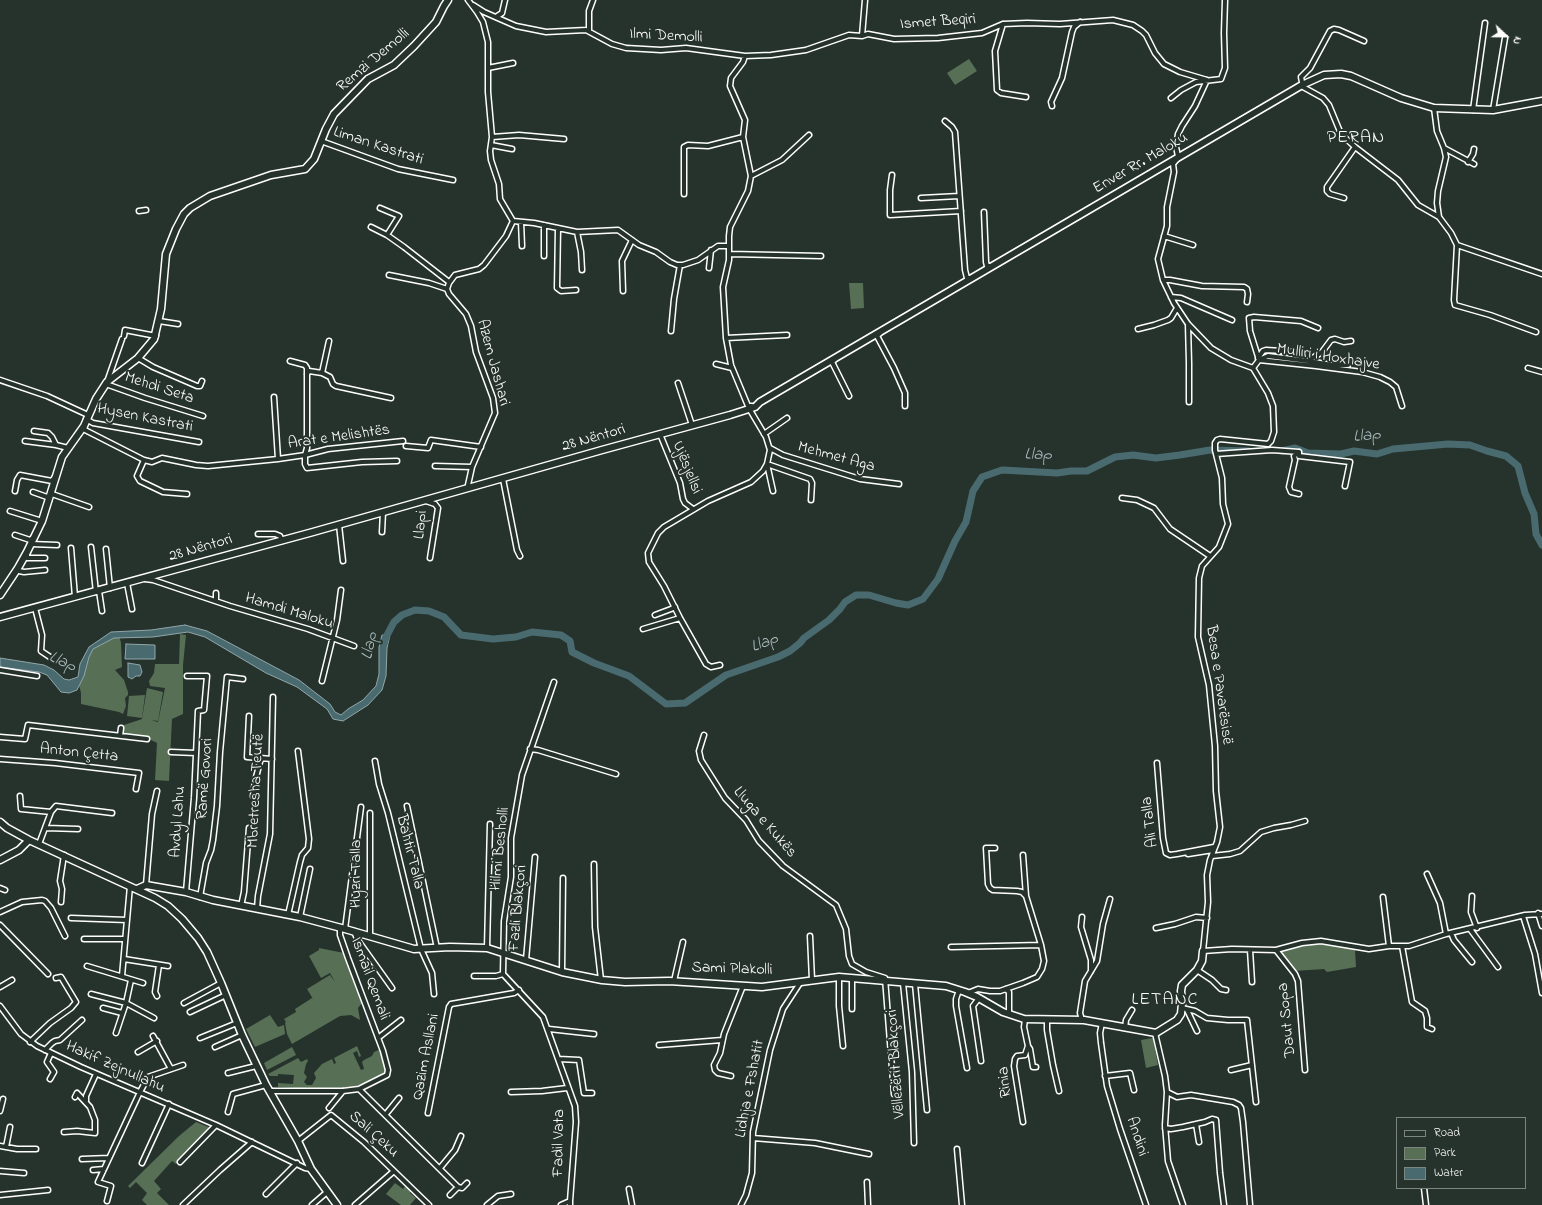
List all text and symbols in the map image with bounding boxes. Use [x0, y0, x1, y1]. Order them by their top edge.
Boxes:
street label: Ismet Beqiri [899, 11, 977, 35]
north arrow [1486, 16, 1526, 56]
street label: Remzi Demolli [334, 25, 414, 97]
street label: Ilmi Demolli [629, 25, 703, 49]
text: N [1508, 34, 1526, 47]
street label: Liman Kastrati [331, 123, 425, 171]
district label: PERAN [1327, 128, 1385, 150]
street label: Enver Rr. Maloku [1090, 129, 1192, 199]
street label: Azem Jashari [471, 318, 513, 408]
street label: Mulliri i Hoxhajve [1275, 340, 1381, 376]
street label: Mehdi Seta [122, 369, 196, 409]
street label: Hysen Kastrati [95, 400, 195, 438]
street label: Arat e Melishtës [287, 421, 391, 455]
street label: 28 Nëntori [560, 421, 628, 457]
water label: Llap [1352, 426, 1382, 448]
street label: Mehmet Aga [795, 438, 877, 478]
street label: Ujësjellsi [667, 439, 705, 497]
water label: Llap [1024, 446, 1052, 466]
street label: Llapi [411, 510, 433, 540]
street label: 28 Nëntori [167, 531, 235, 567]
street label: Hamdi Maloku [243, 589, 335, 635]
street label: Besa e Pavarësisë [1200, 624, 1236, 746]
water label: Llap [358, 630, 384, 662]
water label: Llap [748, 630, 782, 658]
water label: Llap [45, 648, 79, 678]
street label: Mbretresha Teutë [244, 733, 270, 849]
street label: Ramë Govori [194, 738, 218, 820]
street label: Anton Çetta [39, 740, 119, 768]
street label: Lluga e Kukës [728, 784, 800, 862]
street label: Avdyl Lahu [167, 785, 191, 859]
street label: Ali Talla [1138, 795, 1164, 849]
street label: Hilmi Besholli [487, 806, 515, 892]
street label: Bahtir Talla [390, 813, 428, 891]
street label: Hyzri Talla [347, 840, 367, 908]
street label: Fazli Blakçori [506, 864, 532, 952]
street label: Ismail Qemali [345, 935, 393, 1023]
street label: Sami Plakolli [691, 959, 773, 981]
street label: Daut Sopa [1275, 982, 1301, 1058]
district label: LETANC [1131, 990, 1199, 1012]
street label: Vëllezërit Blakçori [884, 1009, 910, 1119]
street label: Qazim Asllani [409, 1012, 445, 1102]
street label: Hakif Zejnullahu [62, 1038, 168, 1098]
street label: Lidhja e Fshatit [732, 1038, 770, 1140]
street label: Rinia [995, 1066, 1017, 1098]
street label: Sali Çeku [344, 1108, 402, 1162]
street label: Fadil Vata [550, 1109, 570, 1177]
street label: Andini [1121, 1115, 1151, 1159]
legend [1396, 1117, 1526, 1189]
text: Road [1434, 1124, 1460, 1142]
text: Park [1434, 1144, 1456, 1162]
text: Water [1434, 1164, 1463, 1182]

